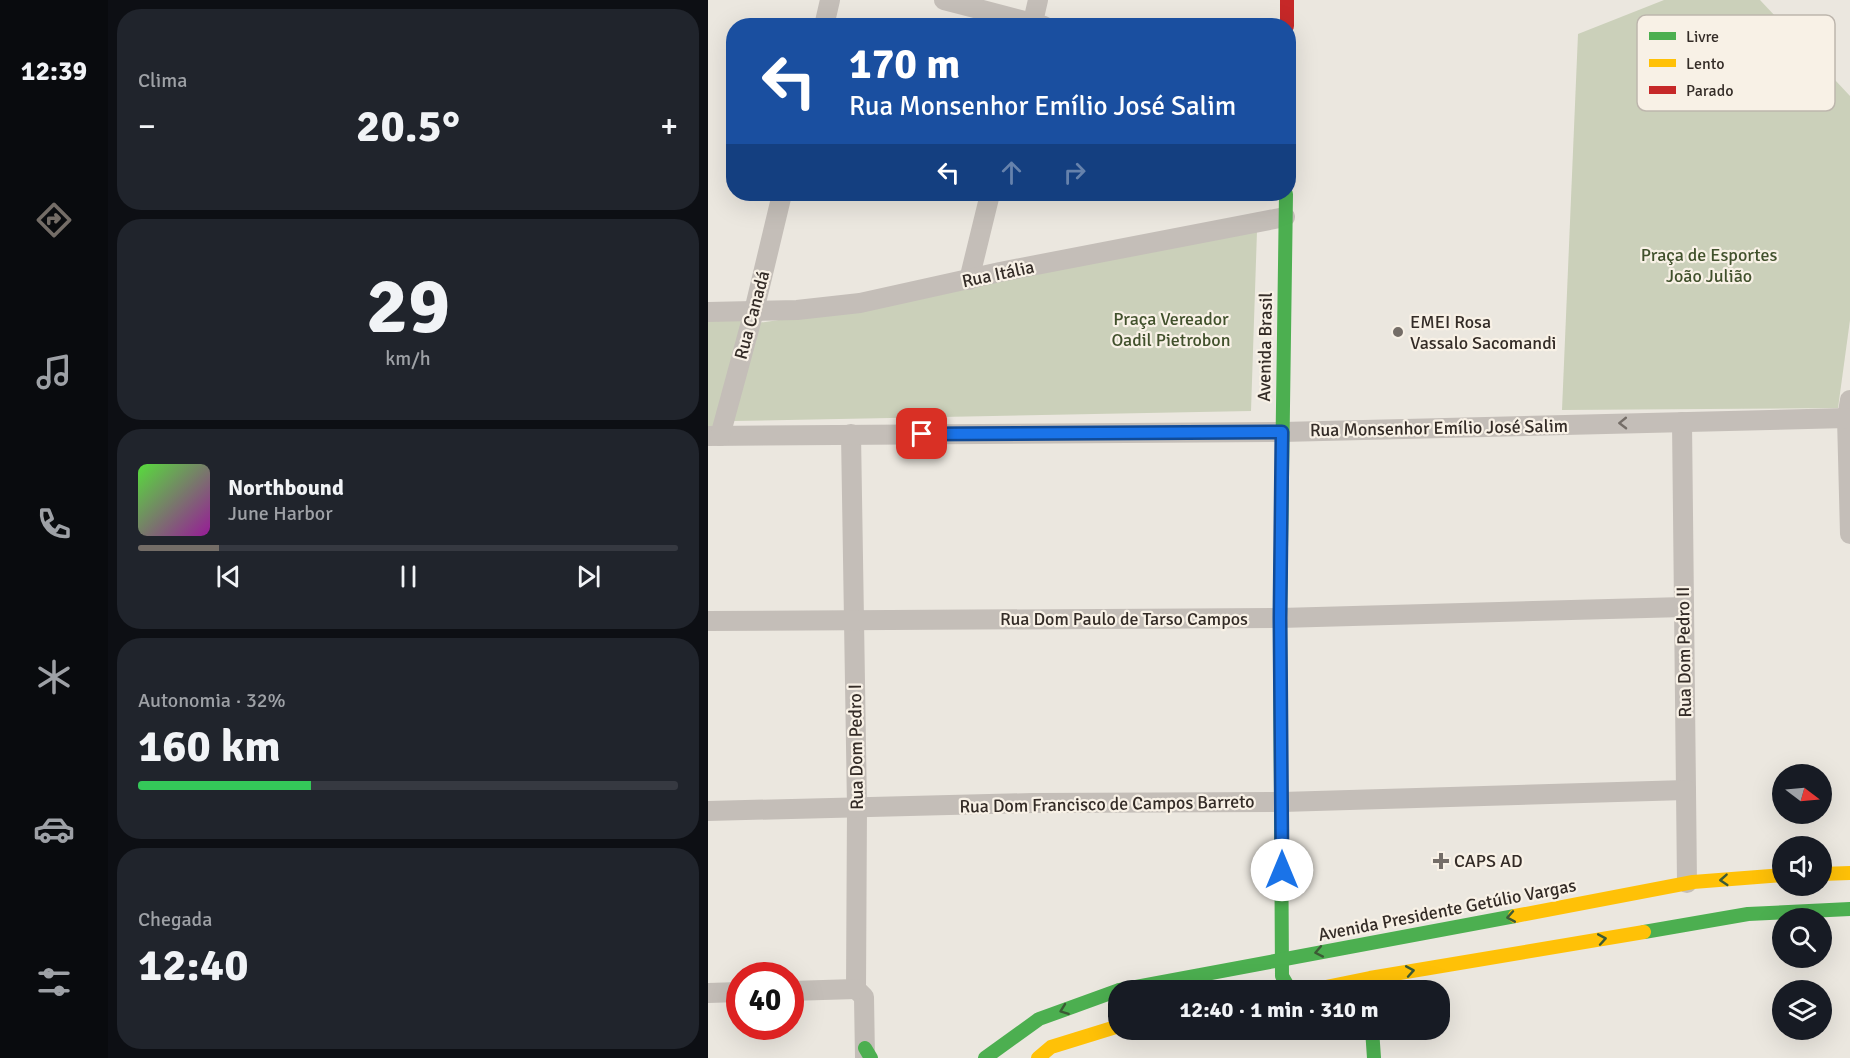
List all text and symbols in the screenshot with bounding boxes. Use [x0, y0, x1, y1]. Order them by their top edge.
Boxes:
legend [1637, 15, 1835, 111]
text: Livre [1686, 27, 1719, 47]
text: 170 m [849, 39, 960, 90]
icon: left [750, 42, 828, 120]
text: Lento [1686, 54, 1724, 74]
text: 12:39 [21, 55, 87, 88]
text: Clima [138, 68, 187, 93]
text: Parado [1686, 81, 1733, 101]
text: Rua Monsenhor Emílio José Salim [849, 90, 1236, 123]
text: 20.5° [356, 99, 460, 154]
text: − [138, 106, 156, 147]
text: + [660, 106, 678, 147]
icon: left [932, 156, 965, 189]
icon: ahead [995, 156, 1028, 189]
icon: right [1058, 156, 1091, 189]
icon: directions [33, 199, 75, 241]
park label: Praça de Esportes João Julião [1641, 244, 1777, 287]
street label: Rua Itália [960, 256, 1036, 292]
text: 29 [366, 259, 450, 355]
street label: Rua Canadá [730, 268, 774, 362]
street label: Avenida Brasil [1253, 292, 1277, 402]
park label: Praça Vereador Oadil Pietrobon [1112, 308, 1230, 351]
place label: EMEI Rosa Vassalo Sacomandi [1410, 311, 1557, 354]
marker: EMEI Rosa Vassalo Sacomandi [1391, 325, 1405, 339]
text: km/h [385, 346, 431, 371]
icon: music [33, 351, 75, 393]
pin [896, 408, 947, 459]
street label: Rua Monsenhor Emílio José Salim [1310, 415, 1568, 441]
icon: arrive [905, 417, 938, 450]
one-way arrow [1619, 417, 1628, 429]
text: Northbound [228, 474, 344, 501]
text: June Harbor [228, 501, 333, 526]
icon: phone [33, 503, 75, 545]
icon: previous [212, 560, 245, 593]
icon: pause [392, 560, 425, 593]
icon: next [572, 560, 605, 593]
street label: Rua Dom Pedro II [1672, 586, 1696, 718]
street label: Rua Dom Paulo de Tarso Campos [1000, 608, 1248, 630]
icon: climate [33, 656, 75, 698]
street label: Rua Dom Pedro I [844, 684, 868, 810]
text: Autonomia · 32% [138, 688, 286, 713]
text: 160 km [138, 719, 281, 774]
north arrow [1772, 764, 1832, 824]
map controls [1772, 764, 1832, 1040]
street label: Rua Dom Francisco de Campos Barreto [959, 790, 1255, 818]
icon: car [33, 808, 75, 850]
button: sound [1772, 836, 1832, 896]
position arrow [1250, 838, 1314, 902]
place label: CAPS AD [1454, 850, 1523, 872]
marker: CAPS AD [1432, 852, 1450, 870]
one-way arrow [1719, 873, 1728, 886]
street label: Avenida Presidente Getúlio Vargas [1316, 874, 1578, 946]
text: Chegada [138, 907, 212, 932]
button: search [1772, 908, 1832, 968]
one-way arrow [1506, 910, 1516, 923]
one-way arrow [1598, 933, 1607, 945]
text: 12:40 [138, 938, 248, 993]
one-way arrow [1315, 946, 1324, 958]
icon: filters [33, 961, 75, 1003]
speed limit sign: 40 [726, 962, 804, 1040]
one-way arrow [1405, 965, 1415, 978]
button: layers [1772, 980, 1832, 1040]
text: 12:40 · 1 min · 310 m [1179, 996, 1379, 1023]
one-way arrow [1059, 1003, 1070, 1016]

